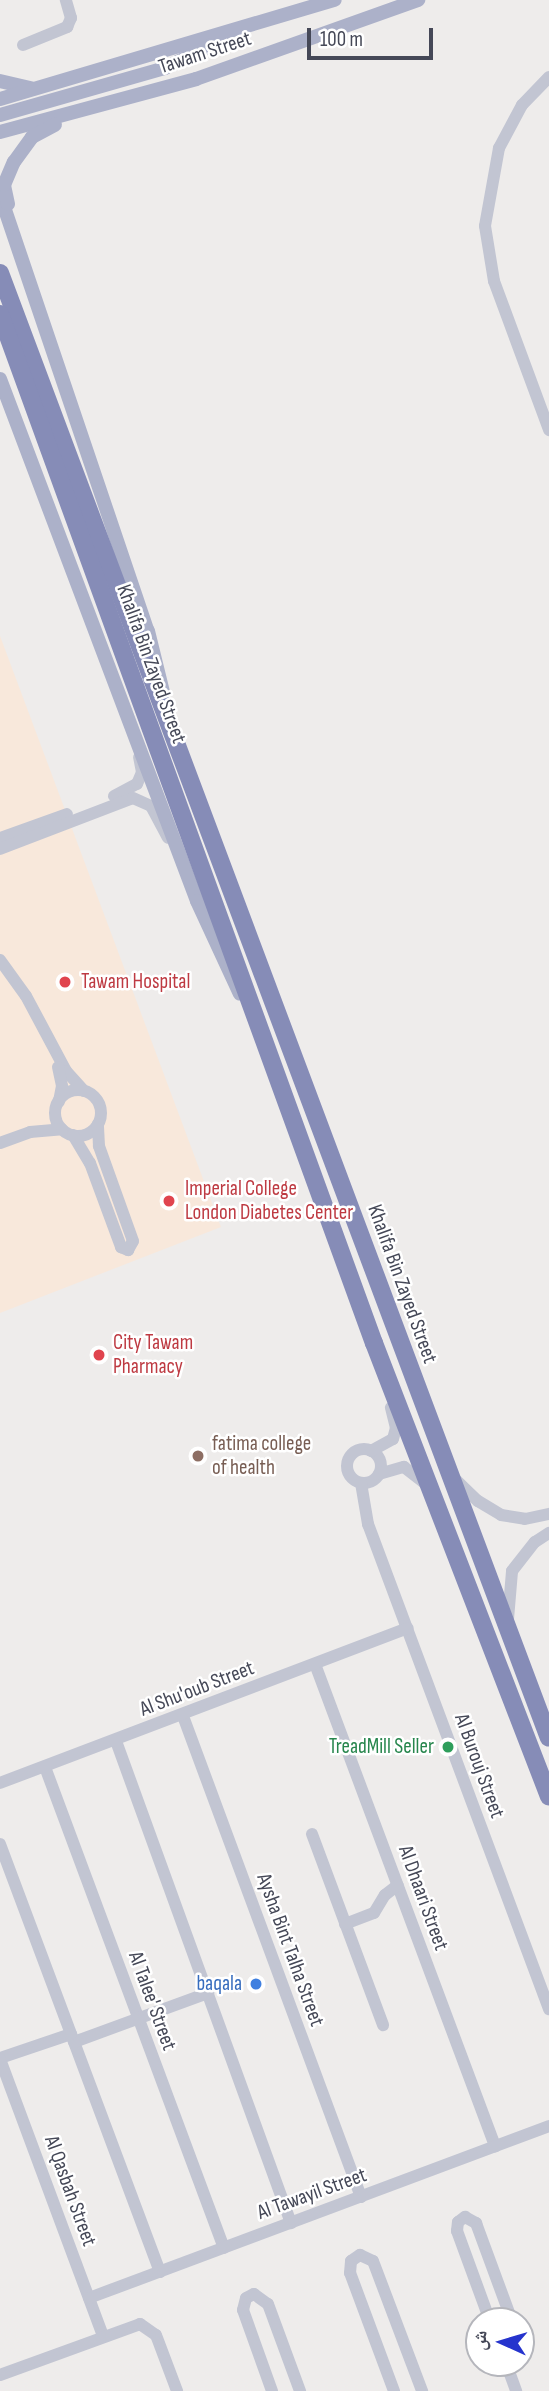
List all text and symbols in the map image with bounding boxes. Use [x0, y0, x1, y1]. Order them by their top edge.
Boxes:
scale bar [311, 14, 437, 58]
street label: Tawam Street [156, 26, 254, 80]
text: 100 m [320, 27, 363, 52]
street label: Khalifa Bin Zayed Street [111, 581, 191, 747]
place label: Tawam Hospital [81, 969, 190, 995]
marker: Tawam Hospital [55, 972, 75, 992]
place label: Imperial College London Diabetes Center [185, 1176, 353, 1226]
marker: Imperial College London Diabetes Center [159, 1191, 179, 1211]
street label: Khalifa Bin Zayed Street [362, 1201, 442, 1367]
place label: City Tawam Pharmacy [113, 1330, 193, 1380]
marker: City Tawam Pharmacy [91, 1347, 107, 1363]
place label: fatima college of health [212, 1431, 311, 1481]
marker: fatima college of health [190, 1448, 206, 1464]
street label: Al Shu'oub Street [136, 1656, 258, 1722]
street label: Al Burouj Street [448, 1710, 510, 1822]
place label: TreadMill Seller [329, 1734, 434, 1760]
marker: TreadMill Seller [440, 1739, 456, 1755]
street label: Al Dhaari Street [392, 1842, 454, 1954]
street label: Aysha Bint Talha Street [251, 1870, 329, 2030]
street label: Al Talee' Street [122, 1948, 182, 2054]
place label: baqala [196, 1971, 242, 1997]
marker: baqala [248, 1976, 264, 1992]
street label: Al Qasbah Street [38, 2132, 102, 2250]
street label: Al Tawayil Street [254, 2163, 370, 2225]
north arrow [465, 2307, 535, 2377]
text: ش [468, 2330, 493, 2352]

